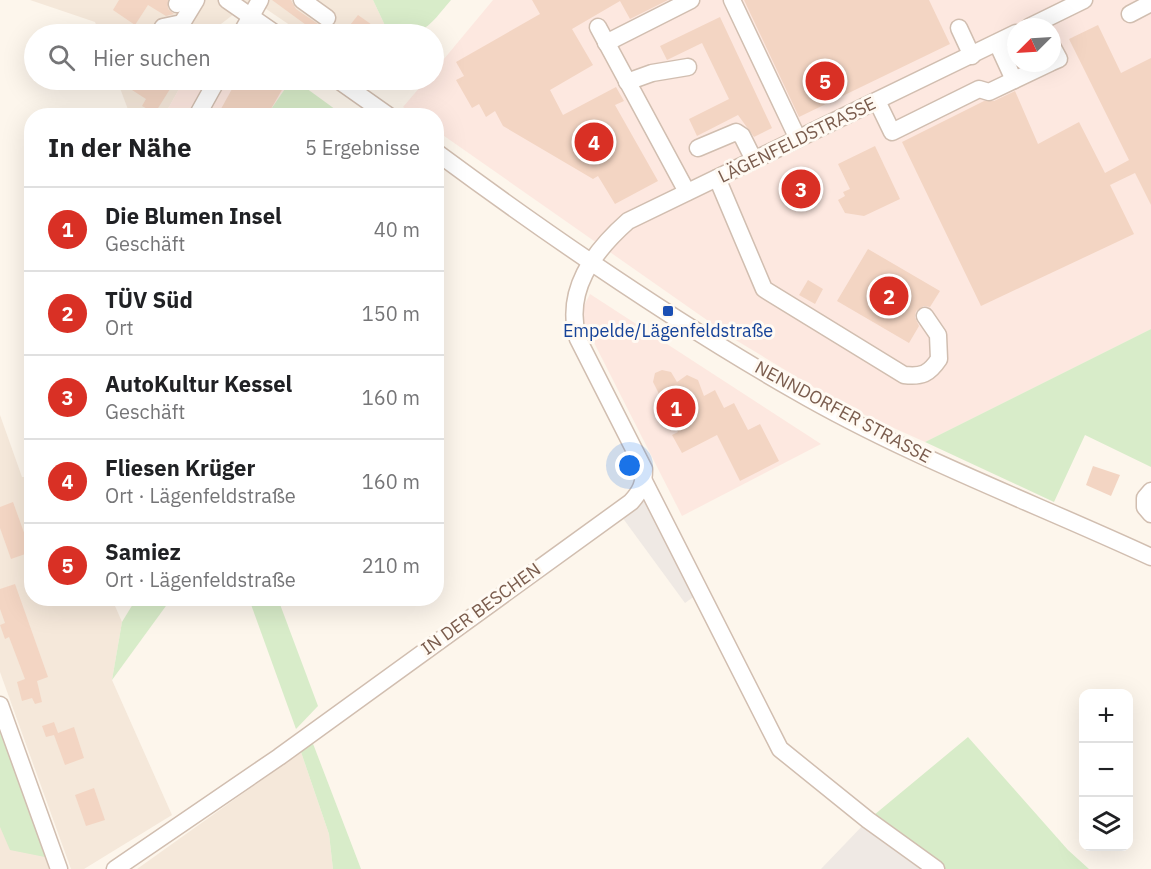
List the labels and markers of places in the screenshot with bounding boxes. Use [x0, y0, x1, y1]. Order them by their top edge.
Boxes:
pin: 5 [806, 58, 844, 104]
pin: 4 [574, 120, 614, 164]
pin: 3 [782, 166, 820, 212]
pin: 2 [870, 274, 908, 318]
marker: Empelde/Lägenfeldstraße [661, 304, 675, 318]
place label: Empelde/Lägenfeldstraße [563, 319, 773, 342]
pin: 1 [656, 386, 696, 430]

